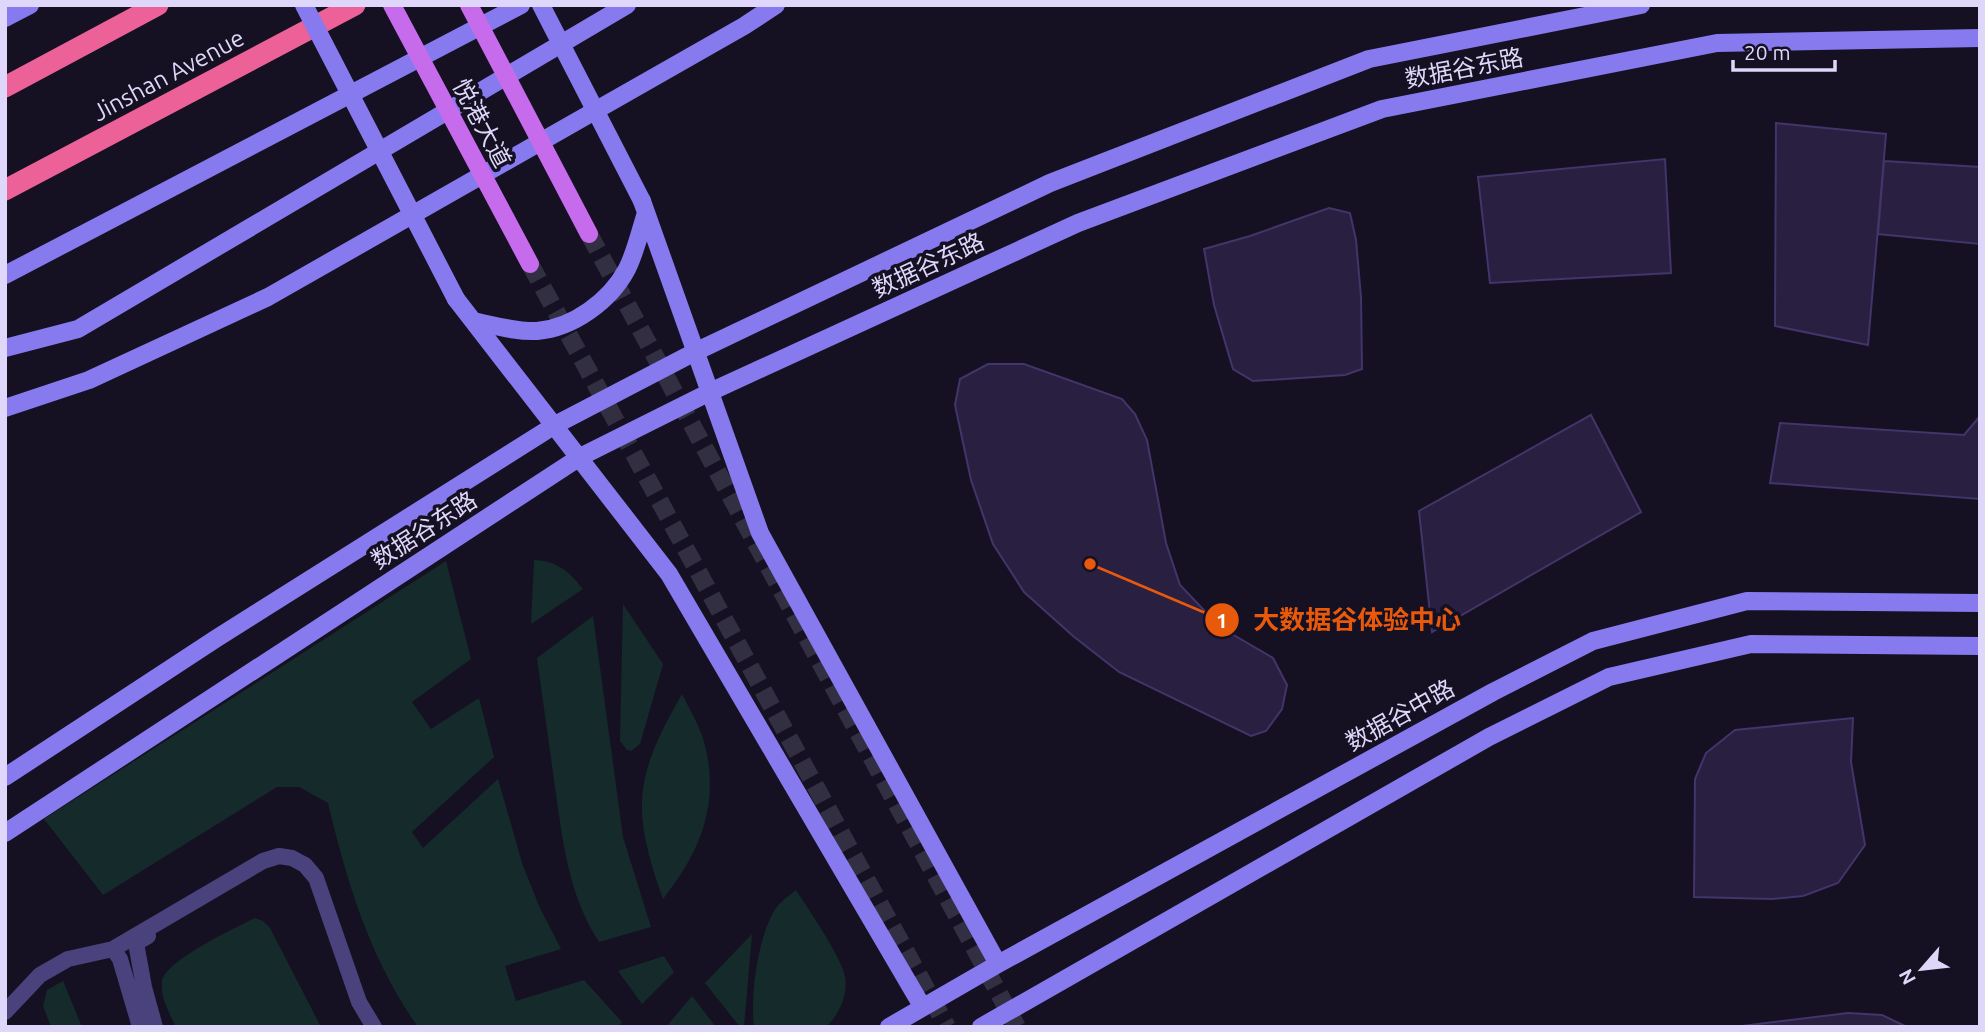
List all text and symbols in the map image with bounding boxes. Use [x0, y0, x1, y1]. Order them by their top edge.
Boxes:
street label: Jinshan Avenue [88, 24, 248, 126]
scale bar [1733, 28, 1834, 72]
text: 20 m [1744, 40, 1791, 64]
street label: 数据谷东路 [1403, 43, 1525, 93]
street label: 悦港大道 [448, 74, 516, 172]
street label: 数据谷东路 [868, 227, 988, 303]
street label: 数据谷东路 [366, 486, 482, 574]
callout: 大数据谷体验中心 [1204, 597, 1475, 644]
text: 大数据谷体验中心 [1253, 605, 1461, 634]
text: 1 [1216, 608, 1228, 632]
street label: 数据谷中路 [1341, 674, 1459, 756]
north arrow [1887, 934, 1957, 1004]
text: N [1894, 966, 1920, 988]

